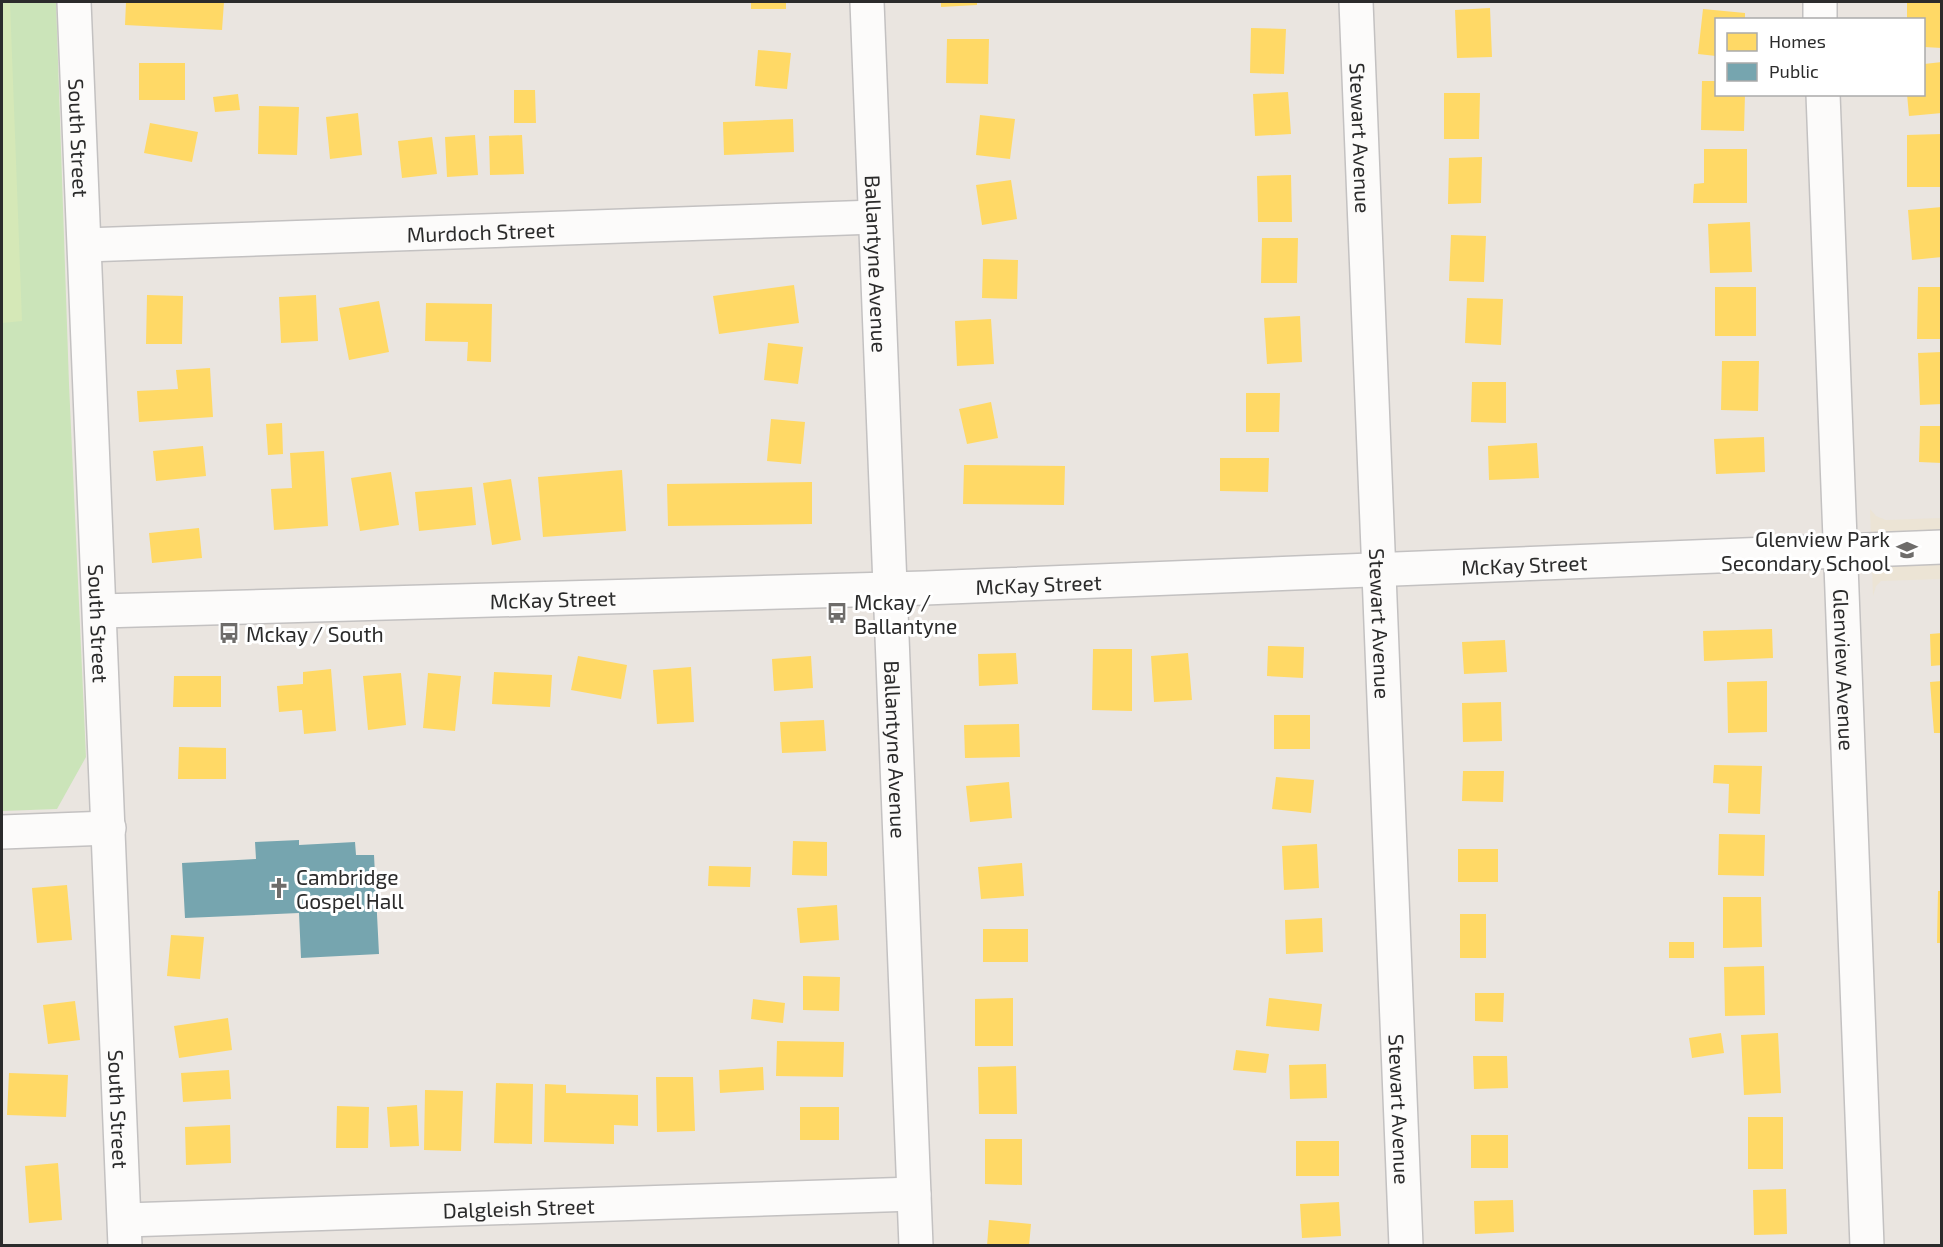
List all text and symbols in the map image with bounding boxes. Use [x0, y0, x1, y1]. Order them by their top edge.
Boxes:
legend [1715, 18, 1925, 96]
text: Homes [1769, 30, 1826, 52]
text: Public [1769, 60, 1819, 82]
street label: Stewart Avenue [1346, 62, 1377, 214]
street label: South Street [65, 78, 94, 198]
street label: Ballantyne Avenue [861, 174, 893, 353]
street label: Murdoch Street [406, 216, 555, 246]
place label: Glenview Park Secondary School [1721, 526, 1891, 575]
school or university icon: Glenview Park Secondary School [1895, 538, 1919, 562]
street label: Stewart Avenue [1365, 548, 1396, 699]
street label: McKay Street [1461, 549, 1588, 579]
street label: South Street [85, 564, 114, 683]
street label: McKay Street [975, 568, 1102, 598]
street label: McKay Street [489, 584, 616, 613]
street label: Glenview Avenue [1829, 588, 1861, 751]
place label: Mckay / Ballantyne [854, 589, 957, 638]
bus stop icon: Mckay / Ballantyne [825, 601, 849, 625]
bus stop icon: Mckay / South [217, 621, 241, 645]
place label: Mckay / South [246, 621, 384, 646]
street label: Ballantyne Avenue [880, 660, 912, 839]
place label: Cambridge Gospel Hall [296, 864, 404, 913]
church icon: Cambridge Gospel Hall [267, 876, 291, 900]
street label: Stewart Avenue [1385, 1033, 1416, 1185]
street label: South Street [104, 1049, 134, 1169]
street label: Dalgleish Street [442, 1192, 595, 1222]

